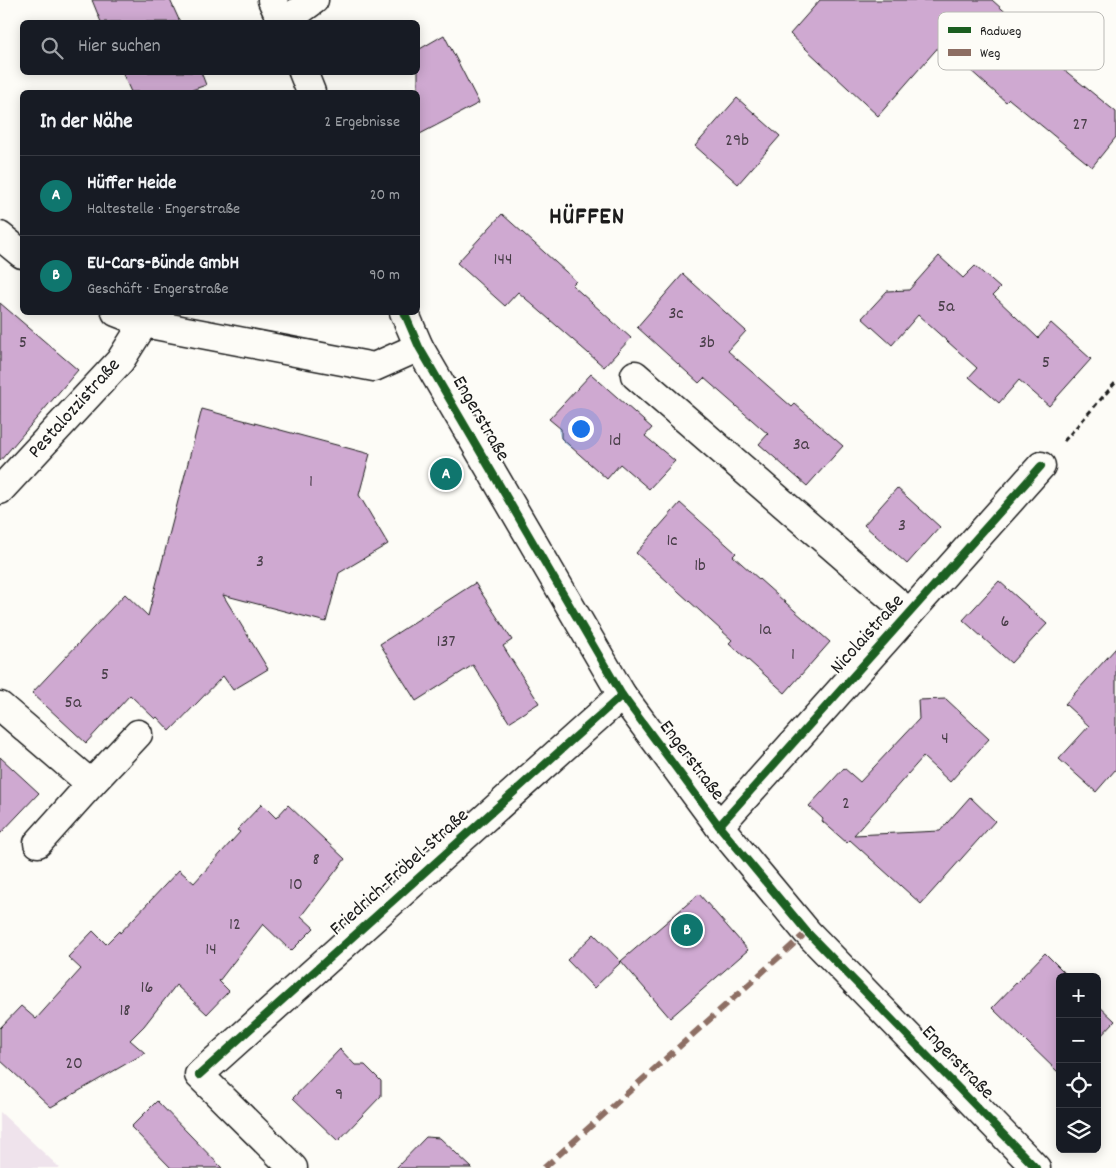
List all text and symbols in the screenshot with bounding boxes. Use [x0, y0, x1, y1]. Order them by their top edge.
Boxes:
legend [938, 12, 1104, 70]
search box [20, 20, 420, 75]
text: Radweg [980, 22, 1021, 42]
icon: search [38, 34, 66, 62]
text: Hier suchen [78, 34, 161, 61]
text: Weg [980, 44, 1000, 64]
text: In der Nähe [40, 108, 132, 138]
text: 2 Ergebnisse [324, 111, 400, 134]
house number: 27 [1073, 113, 1087, 138]
house number: 29b [725, 129, 749, 154]
text: Hüffer Heide [87, 171, 176, 198]
text: A [52, 184, 60, 207]
text: 20 m [370, 184, 400, 207]
text: Haltestelle · Engerstraße [87, 198, 240, 221]
district label: HÜFFEN [549, 200, 625, 236]
house number: 144 [494, 248, 512, 273]
text: EU-Cars-Bünde GmbH [87, 251, 239, 278]
text: B [52, 264, 60, 287]
text: 90 m [369, 264, 400, 287]
text: Geschäft · Engerstraße [87, 278, 229, 301]
house number: 5a [938, 295, 955, 320]
house number: 3c [668, 302, 684, 327]
house number: 5 [19, 331, 27, 356]
house number: 3b [699, 331, 715, 356]
house number: 5 [1042, 351, 1050, 376]
street label: Pestalozzistraße [22, 352, 128, 465]
street label: Engerstraße [444, 371, 516, 467]
your location [568, 416, 594, 442]
house number: 1d [609, 429, 621, 454]
house number: 3a [793, 433, 810, 458]
pin: A [430, 455, 462, 493]
house number: 1 [309, 470, 313, 495]
house number: 3 [898, 514, 906, 539]
house number: 1c [666, 529, 678, 554]
house number: 3 [256, 550, 264, 575]
house number: 1b [694, 554, 706, 579]
street label: Nicolaistraße [824, 589, 912, 681]
house number: 6 [1001, 610, 1009, 635]
house number: 1a [759, 618, 772, 643]
house number: 137 [437, 630, 456, 655]
house number: 1 [791, 643, 795, 668]
house number: 5 [101, 663, 109, 688]
house number: 5a [65, 691, 82, 716]
street label: Engerstraße [651, 715, 731, 807]
house number: 4 [941, 727, 949, 752]
house number: 2 [842, 792, 850, 817]
street label: Friedrich-Fröbel-Straße [324, 803, 476, 943]
house number: 8 [312, 848, 320, 873]
house number: 10 [289, 873, 303, 898]
pin: B [671, 911, 703, 949]
house number: 12 [229, 913, 241, 938]
house number: 14 [205, 938, 217, 963]
map controls [1056, 973, 1101, 1153]
button: + [1056, 973, 1101, 1018]
house number: 16 [141, 976, 153, 1001]
house number: 18 [119, 999, 131, 1024]
button: − [1056, 1018, 1101, 1063]
street label: Engerstraße [914, 1019, 1000, 1107]
house number: 20 [65, 1052, 83, 1077]
button: locate [1056, 1063, 1101, 1108]
house number: 9 [335, 1083, 343, 1108]
button: layers [1056, 1108, 1101, 1153]

